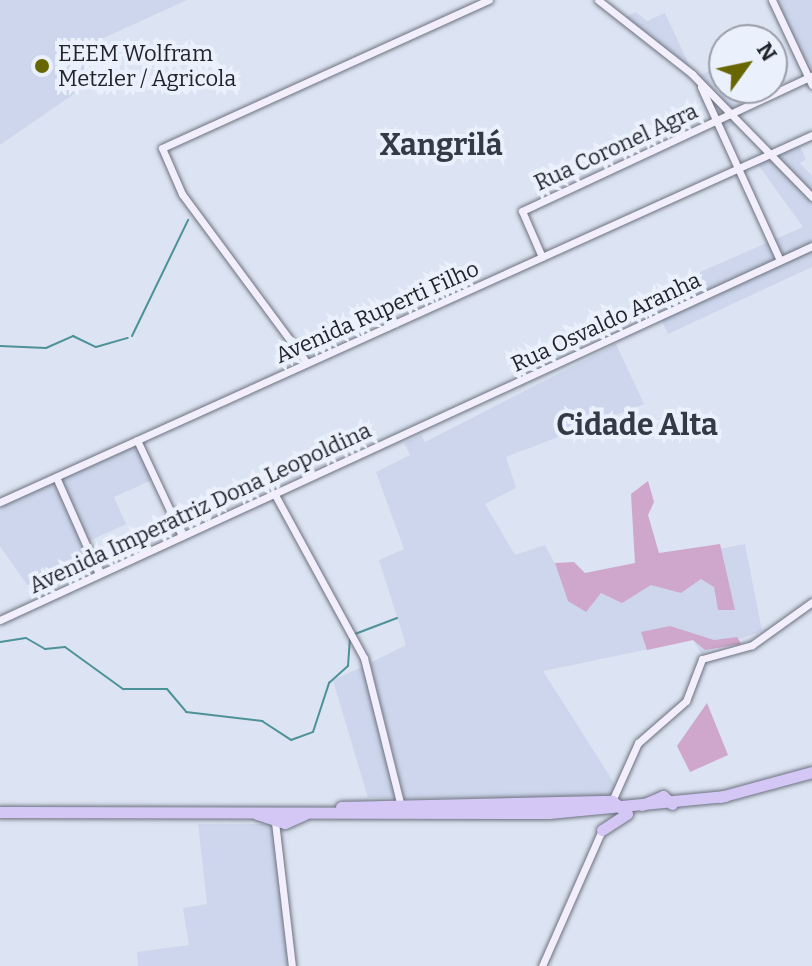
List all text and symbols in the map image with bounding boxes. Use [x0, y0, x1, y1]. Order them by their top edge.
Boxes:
north arrow [708, 24, 788, 104]
text: N [751, 37, 783, 66]
place label: EEEM Wolfram Metzler / Agricola [58, 40, 236, 92]
marker: EEEM Wolfram Metzler / Agricola [33, 57, 51, 75]
street label: Rua Coronel Agra [530, 98, 702, 196]
district label: Xangrilá [379, 127, 503, 163]
street label: Avenida Ruperti Filho [271, 255, 483, 369]
street label: Rua Osvaldo Aranha [507, 266, 705, 378]
district label: Cidade Alta [556, 407, 718, 443]
street label: Avenida Imperatriz Dona Leopoldina [25, 417, 375, 599]

